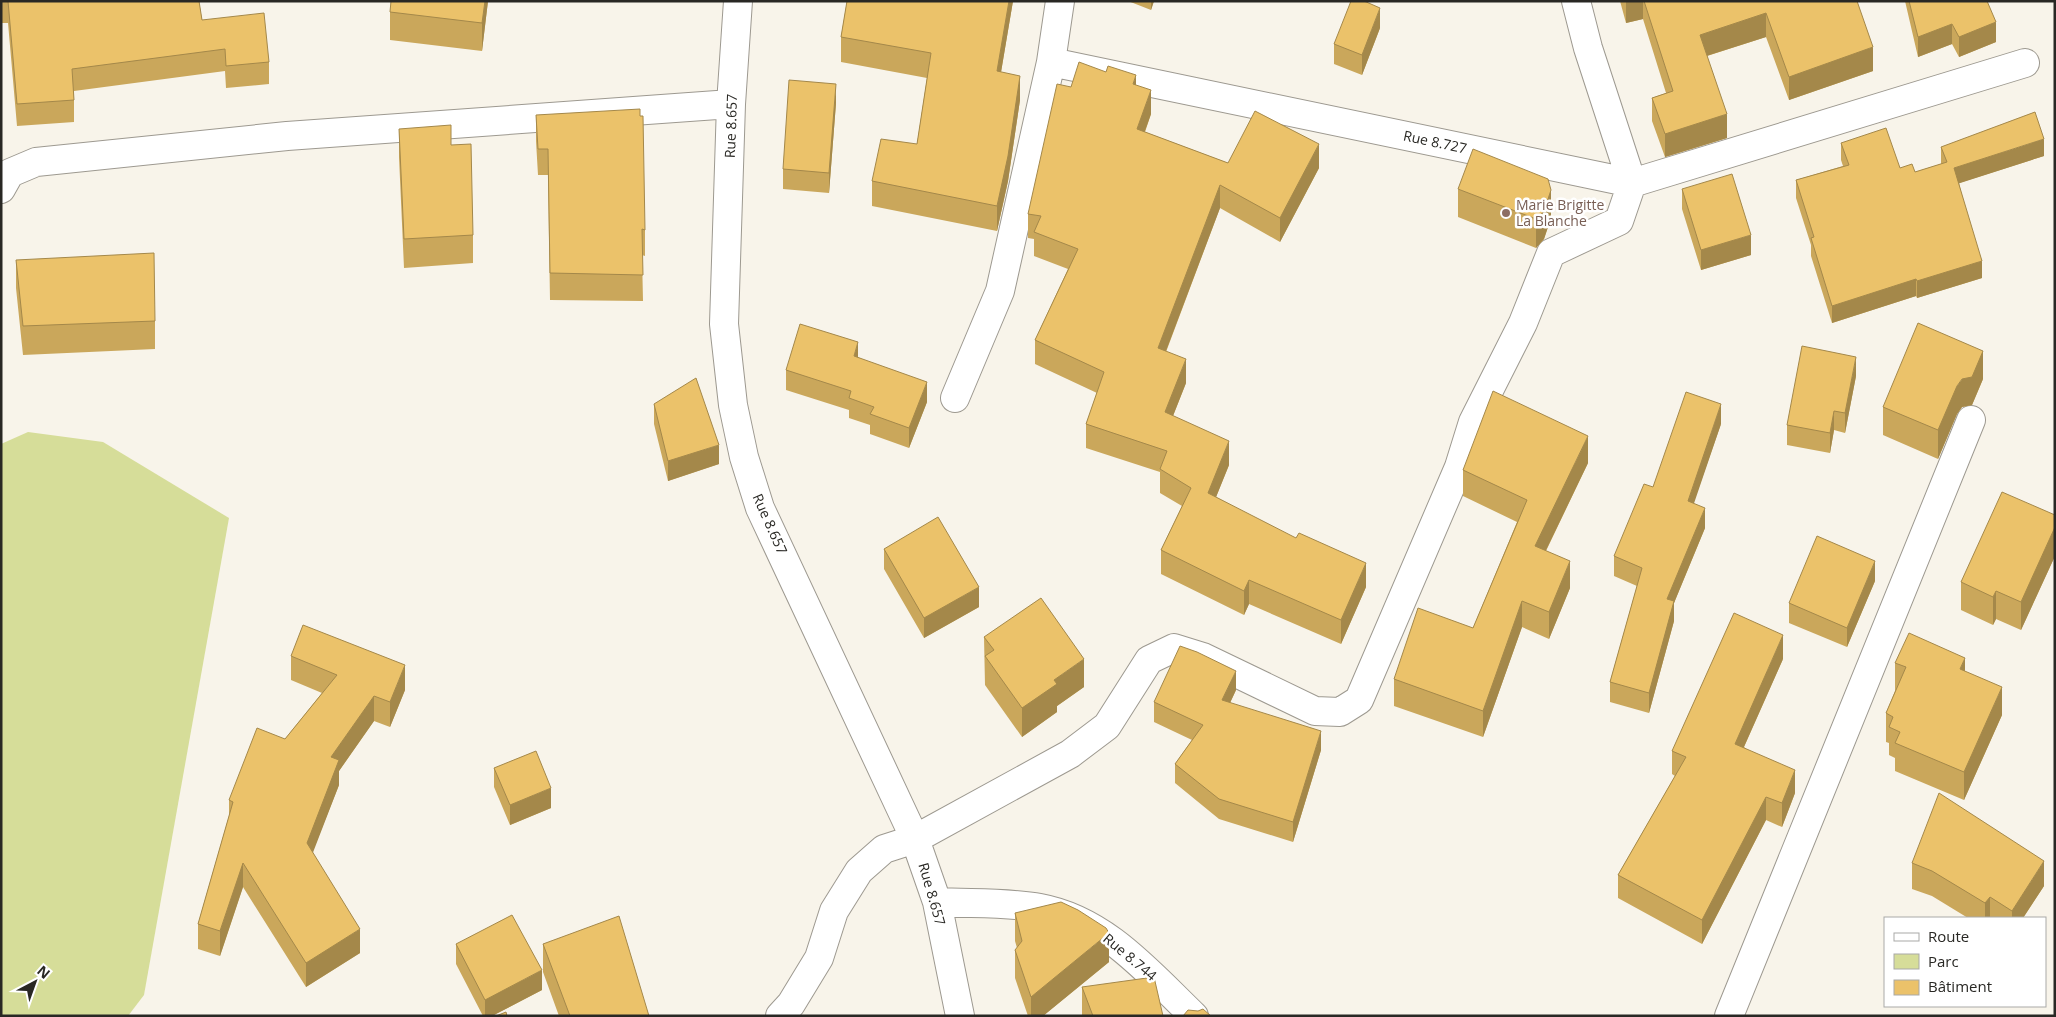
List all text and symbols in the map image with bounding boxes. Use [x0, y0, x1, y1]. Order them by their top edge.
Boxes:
street label: Rue 8.657 [720, 93, 741, 159]
street label: Rue 8.727 [1402, 126, 1469, 158]
place label: Marie Brigitte La Blanche [1516, 195, 1605, 230]
marker: Marie Brigitte La Blanche [1500, 207, 1512, 219]
street label: Rue 8.657 [749, 491, 792, 557]
street label: Rue 8.657 [914, 860, 950, 927]
legend [1884, 917, 2046, 1007]
text: Route [1928, 926, 1969, 946]
street label: Rue 8.744 [1100, 929, 1161, 985]
text: Parc [1928, 951, 1959, 971]
north arrow [10, 957, 60, 1007]
text: N [33, 961, 54, 983]
text: Bâtiment [1928, 976, 1992, 996]

